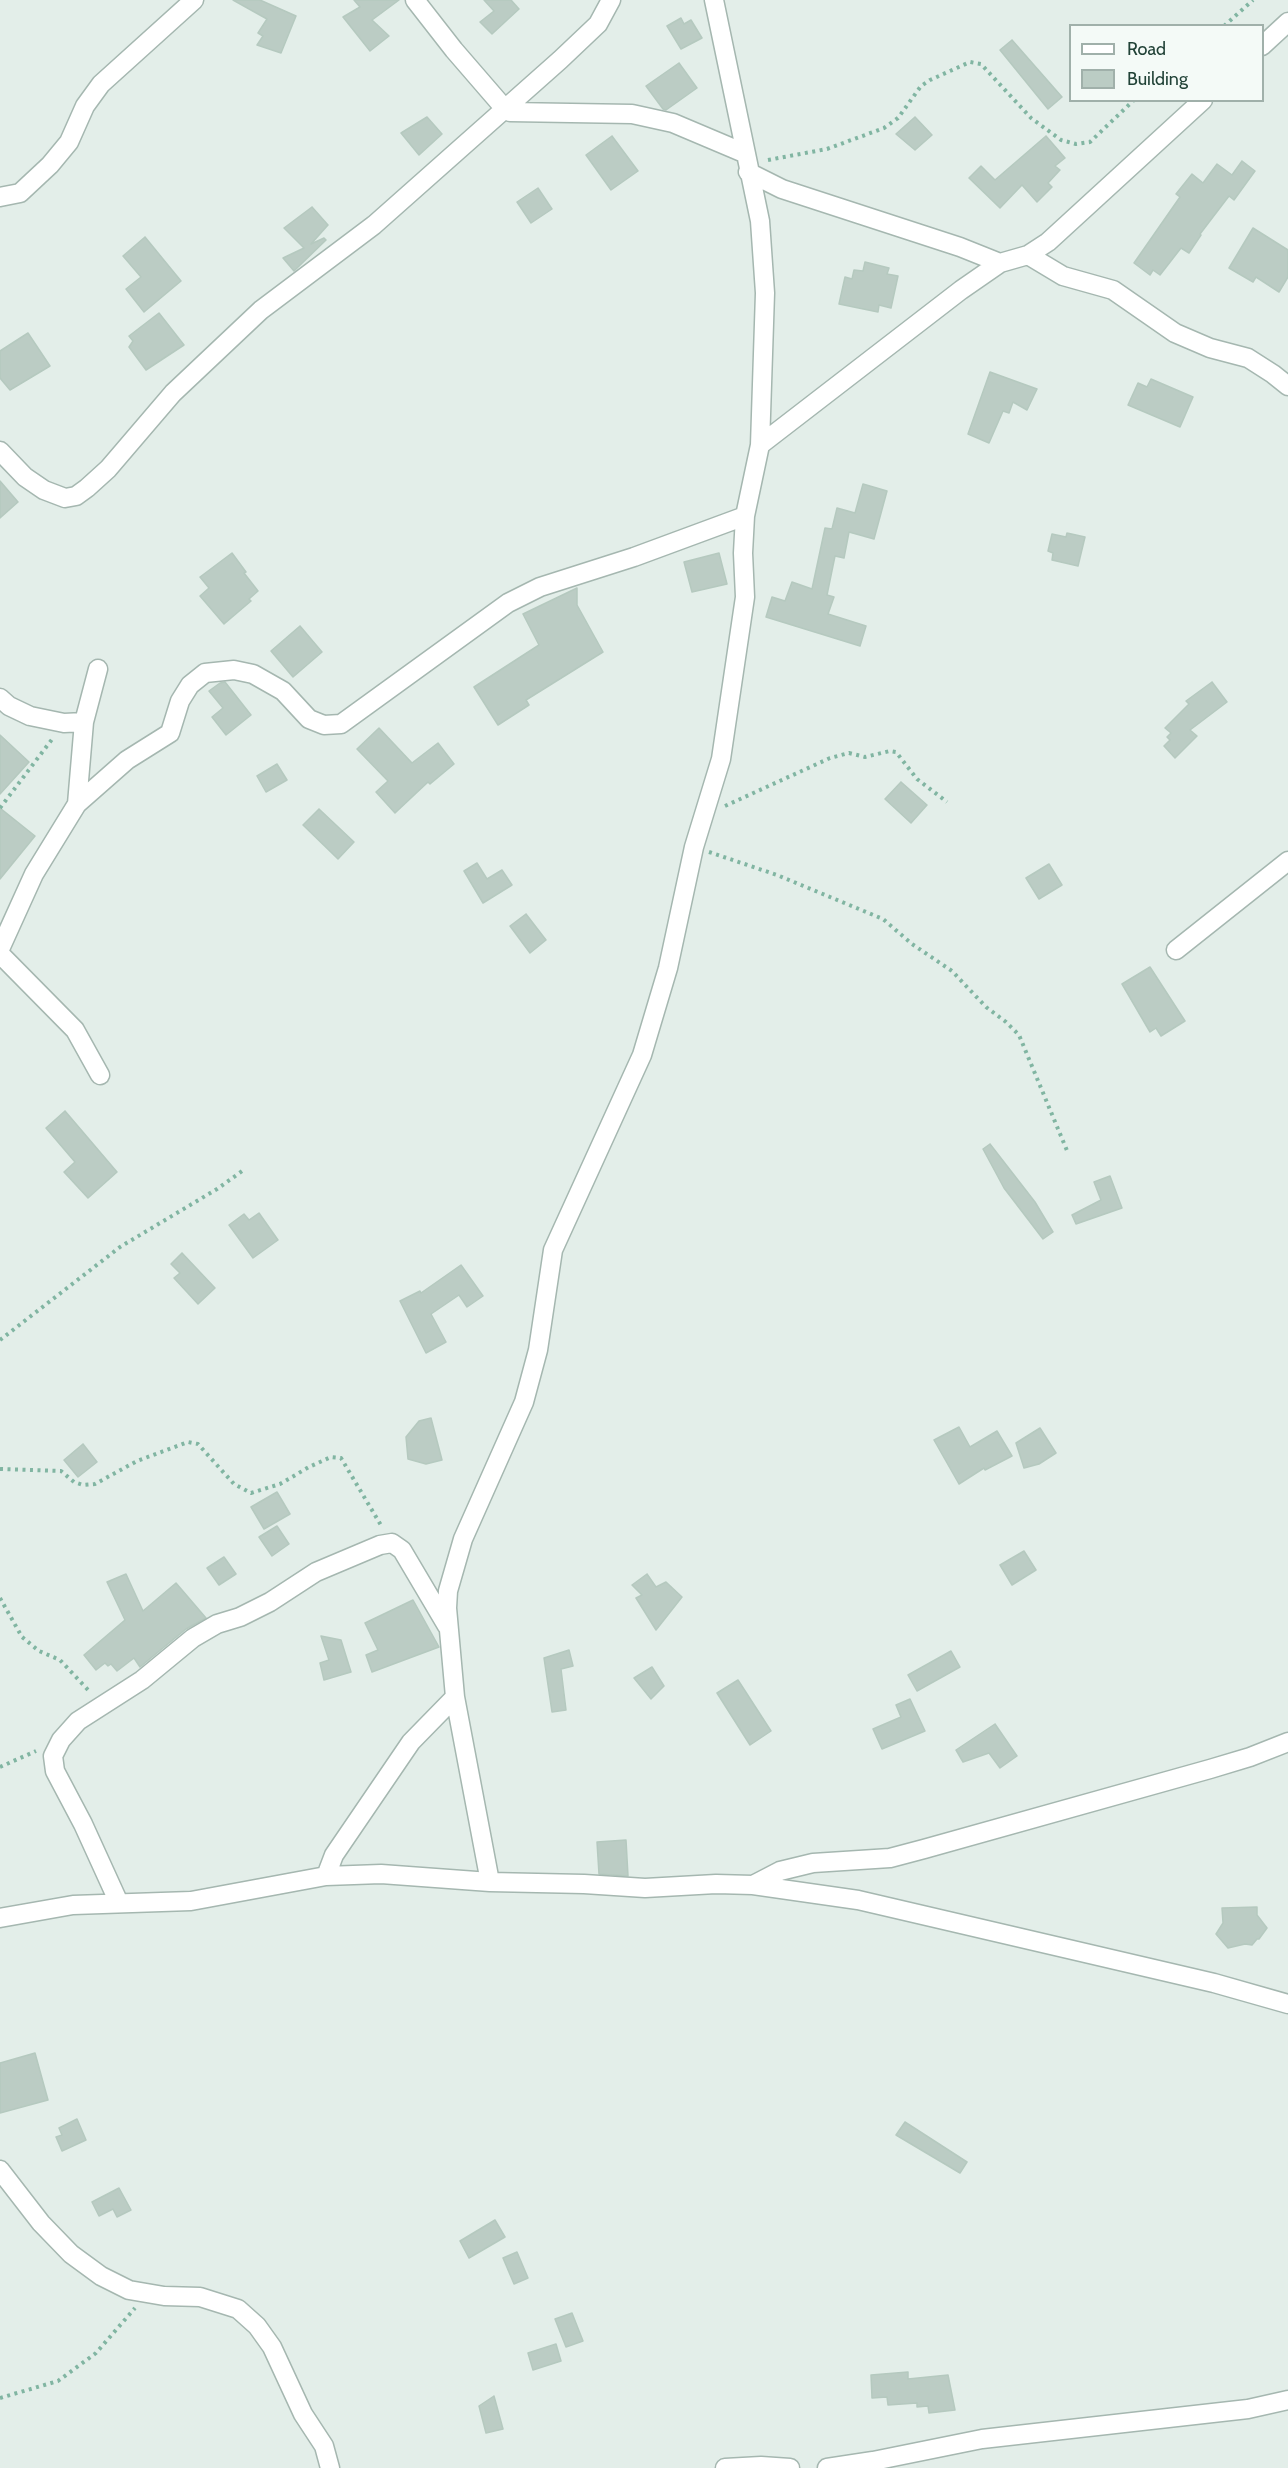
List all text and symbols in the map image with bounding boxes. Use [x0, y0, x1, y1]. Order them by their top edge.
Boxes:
legend [1069, 24, 1264, 102]
text: Road [1127, 38, 1166, 60]
text: Building [1127, 68, 1188, 90]

